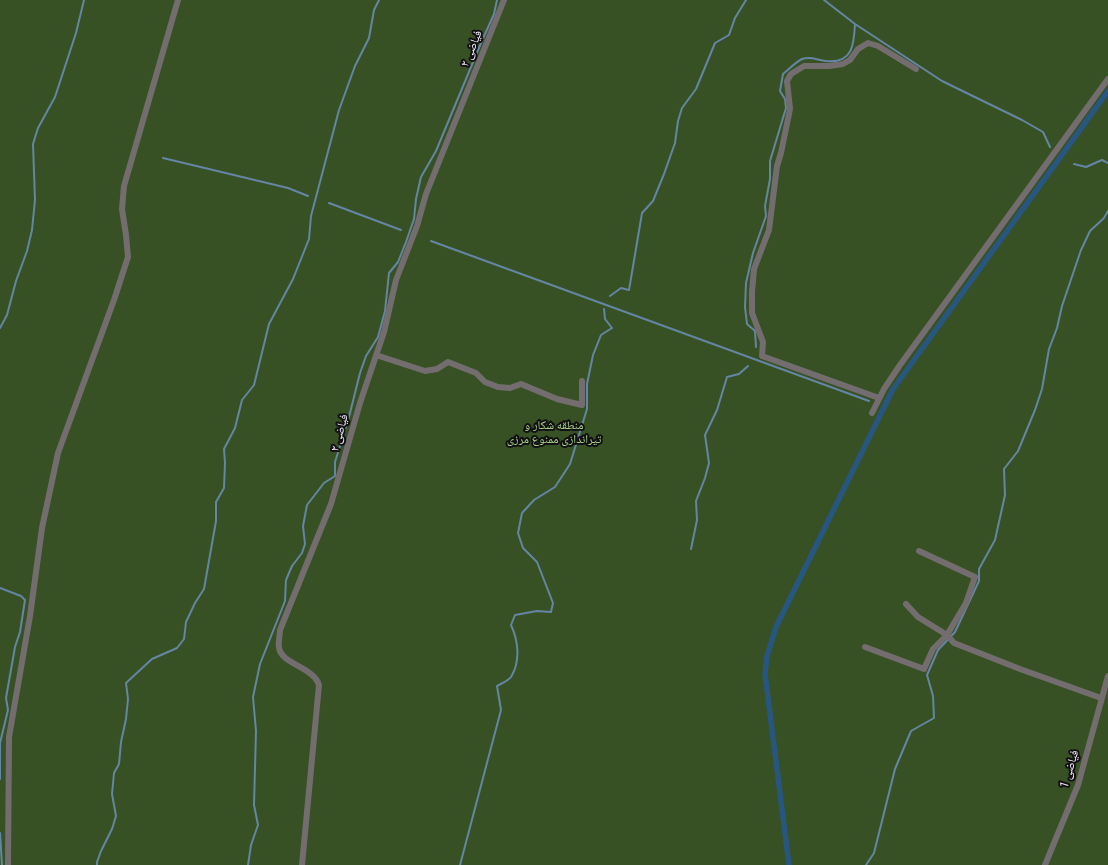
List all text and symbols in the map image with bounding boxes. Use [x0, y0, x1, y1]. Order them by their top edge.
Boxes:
street label: فیاضی ۲ [458, 29, 486, 69]
street label: فیاضی ۲ [328, 413, 352, 453]
park label: منطقه شکار و تیراندازی ممنوع مرزی [507, 419, 601, 447]
street label: فیاضی 1 [1057, 748, 1083, 790]

